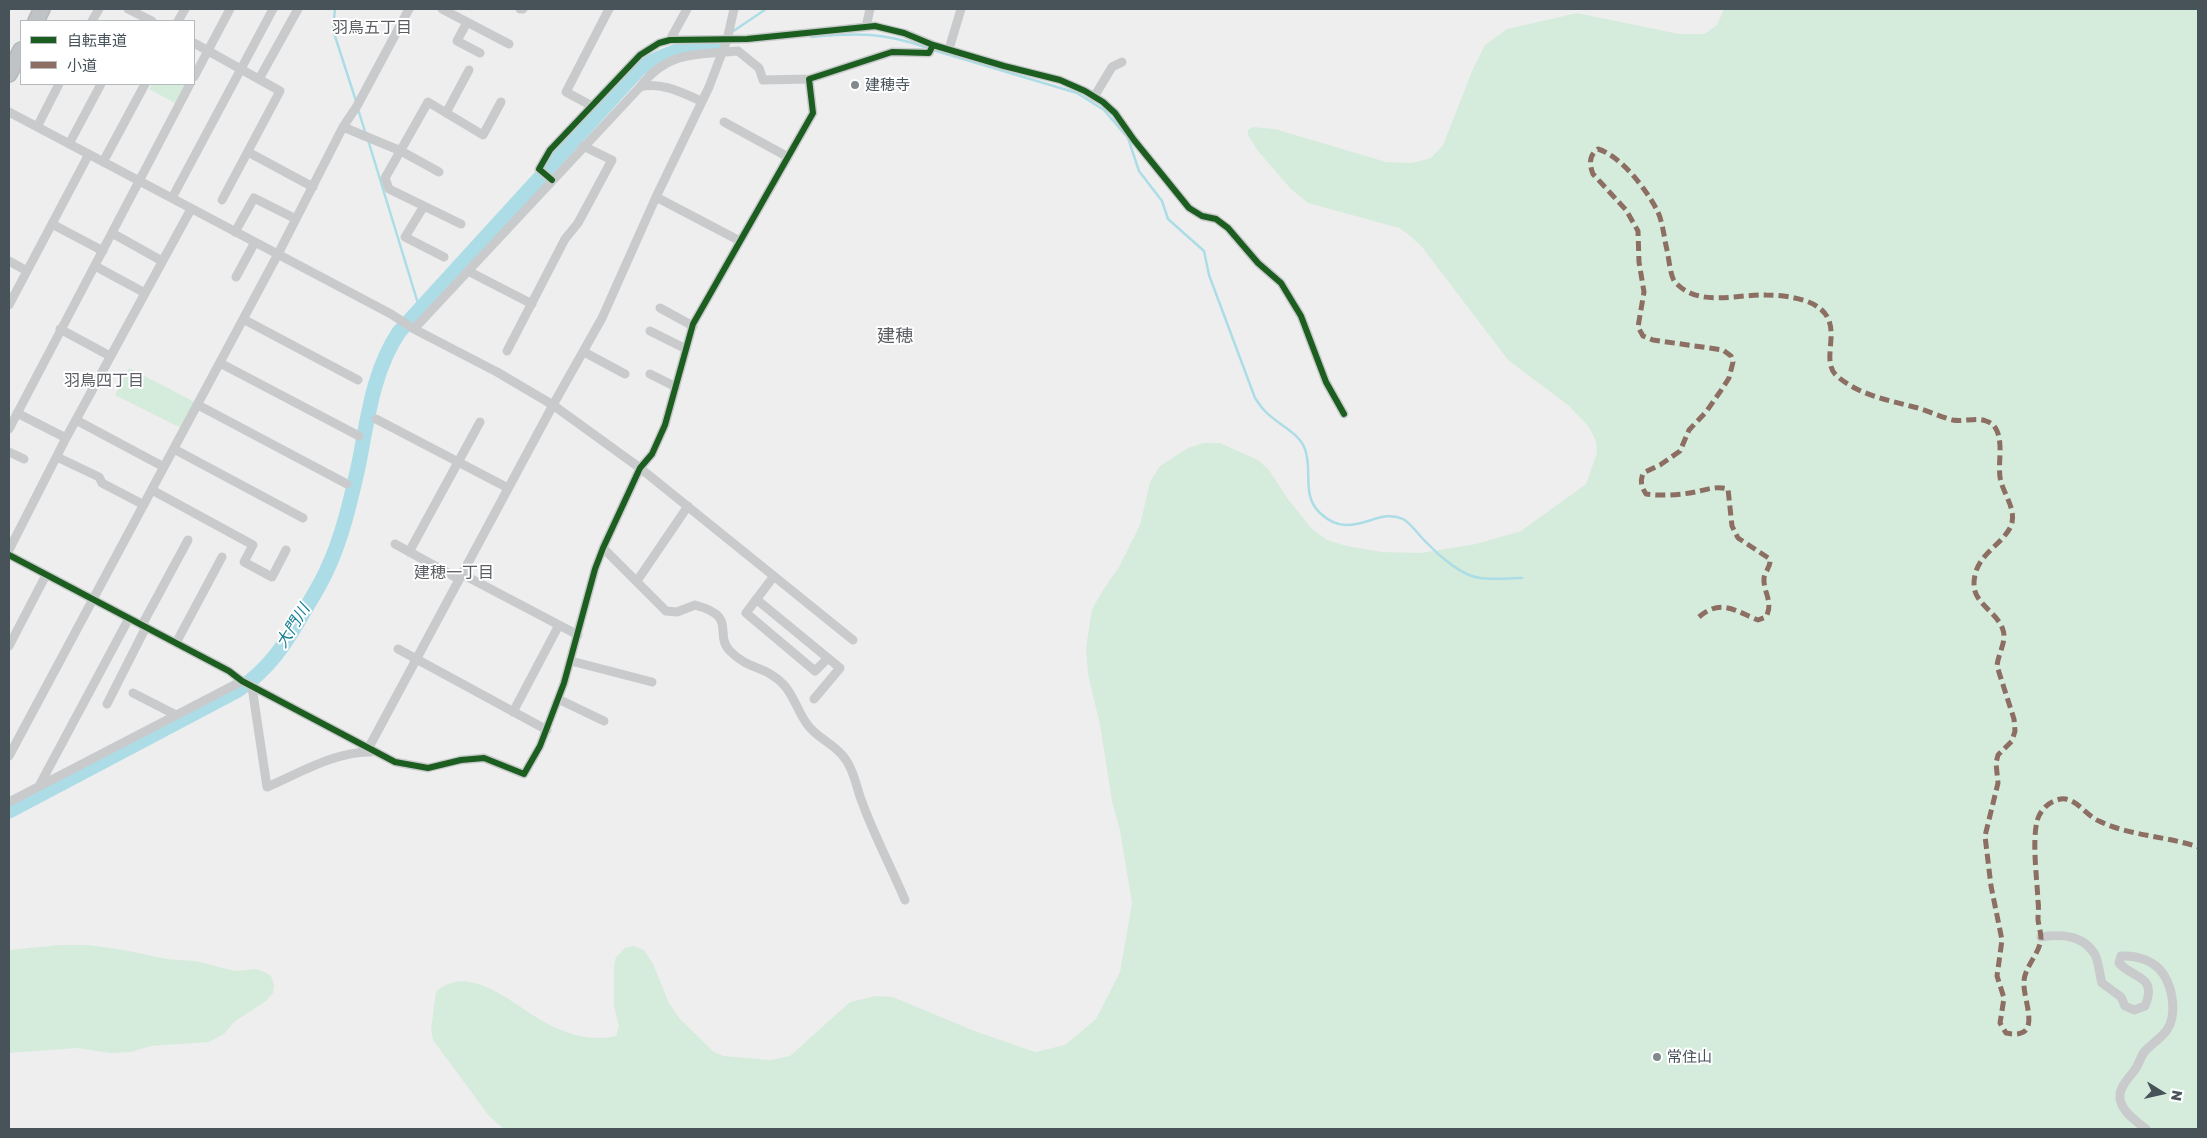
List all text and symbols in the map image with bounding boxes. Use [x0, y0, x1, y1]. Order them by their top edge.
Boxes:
district label: 羽鳥五丁目 [332, 18, 412, 38]
legend [20, 20, 195, 85]
text: 自転車道 [67, 31, 127, 49]
text: 小道 [67, 56, 97, 74]
place label: 建穂寺 [865, 76, 910, 94]
marker: 建穂寺 [849, 79, 861, 91]
district label: 建穂 [877, 325, 913, 347]
district label: 羽鳥四丁目 [64, 371, 144, 391]
district label: 建穂一丁目 [414, 563, 494, 583]
water label: 大門川 [272, 601, 314, 651]
place label: 常住山 [1667, 1048, 1712, 1066]
marker: 常住山 [1651, 1051, 1663, 1063]
north arrow [2137, 1068, 2187, 1118]
text: N [2168, 1089, 2187, 1102]

